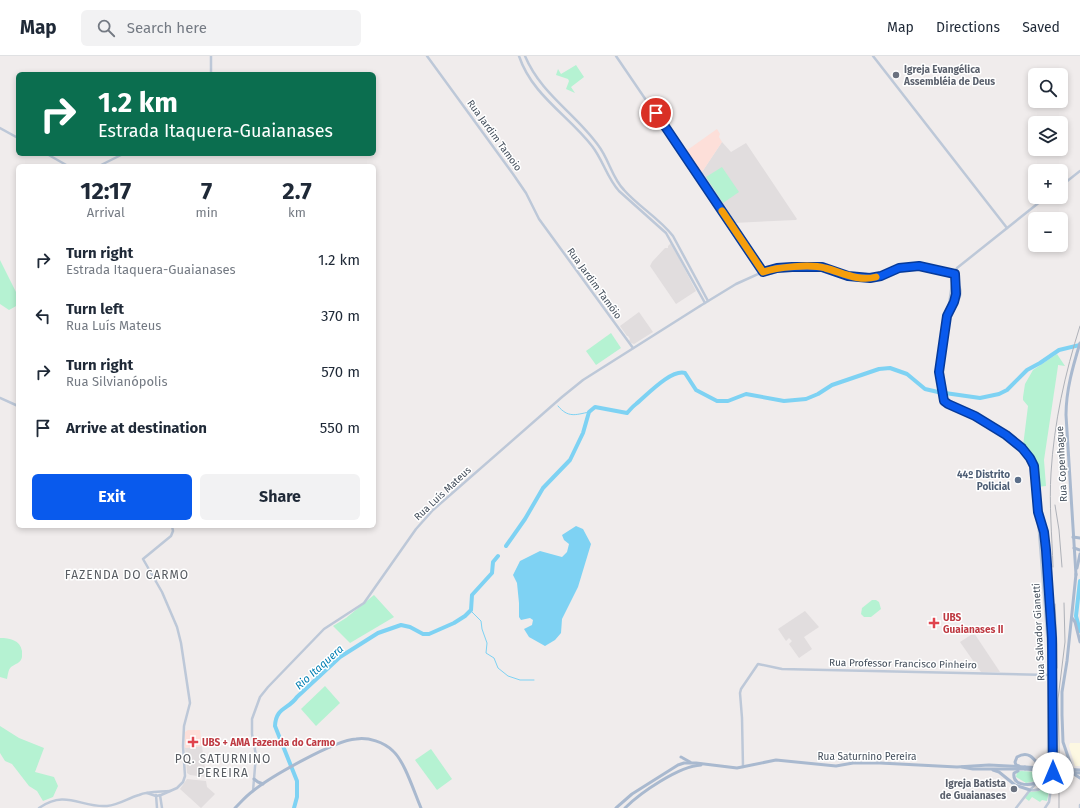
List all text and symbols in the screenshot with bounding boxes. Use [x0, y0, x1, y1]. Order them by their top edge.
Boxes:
search box [81, 10, 361, 46]
text: Map [20, 16, 57, 39]
icon: search [95, 17, 117, 39]
text: Search here [127, 19, 207, 37]
text: Map [887, 19, 914, 36]
text: Directions [936, 19, 1000, 36]
text: Saved [1022, 19, 1060, 36]
place label: Igreja Evangélica Assembléia de Deus [903, 63, 995, 88]
map controls [1028, 68, 1068, 252]
button: search [1028, 68, 1068, 108]
marker: Igreja Evangélica Assembléia de Deus [891, 70, 901, 80]
text: 1.2 km [98, 86, 178, 119]
icon: right [32, 88, 84, 140]
pin [639, 96, 673, 130]
street label: Rua Jardim Tamoio [464, 98, 524, 174]
icon: arrive [645, 102, 667, 124]
button: layers [1028, 116, 1068, 156]
text: Estrada Itaquera-Guaianases [98, 120, 333, 142]
button: + [1028, 164, 1068, 204]
text: 12:17 [80, 177, 131, 205]
text: 7 [201, 177, 212, 205]
text: 2.7 [282, 177, 312, 205]
text: Arrival [87, 205, 125, 220]
text: min [195, 205, 218, 220]
text: km [288, 205, 306, 220]
button: − [1028, 212, 1068, 252]
text: Turn right [66, 244, 133, 262]
street label: Rua Jardim Tamôio [564, 246, 624, 322]
icon: right [32, 249, 54, 271]
text: 1.2 km [318, 251, 360, 269]
text: Estrada Itaquera-Guaianases [66, 262, 236, 277]
text: Turn left [66, 300, 124, 318]
icon: left [32, 305, 54, 327]
text: 370 m [321, 307, 360, 325]
text: Rua Luís Mateus [66, 318, 161, 333]
text: Turn right [66, 356, 133, 374]
icon: right [32, 361, 54, 383]
text: 570 m [321, 363, 360, 381]
text: Rua Silvianópolis [66, 374, 168, 389]
icon: arrive [32, 417, 54, 439]
text: Arrive at destination [66, 419, 207, 437]
text: 550 m [320, 419, 360, 437]
street label: Rua Copenhague [1054, 426, 1070, 502]
street label: Rua Luís Mateus [411, 463, 474, 523]
place label: 44º Distrito Policial [957, 469, 1010, 493]
button: Exit [32, 474, 192, 520]
button: Share [200, 474, 360, 520]
marker: 44º Distrito Policial [1013, 475, 1023, 485]
district label: FAZENDA DO CARMO [65, 568, 189, 582]
street label: Rua Salvador Gianetti [1030, 583, 1048, 681]
place label: UBS Guaianases II [943, 612, 1004, 636]
marker: UBS Guaianases II [928, 617, 940, 629]
water label: Rio Itaquera [293, 642, 346, 692]
street label: Rua Professor Francisco Pinheiro [829, 657, 977, 671]
marker: UBS + AMA Fazenda do Carmo [187, 736, 199, 748]
place label: UBS + AMA Fazenda do Carmo [202, 737, 335, 749]
street label: Rua Saturnino Pereira [818, 751, 916, 763]
district label: PQ. SATURNINO PEREIRA [175, 752, 271, 780]
position arrow [1032, 752, 1074, 794]
place label: Igreja Batista de Guaianases [940, 778, 1007, 802]
marker: Igreja Batista de Guaianases [1009, 784, 1019, 794]

